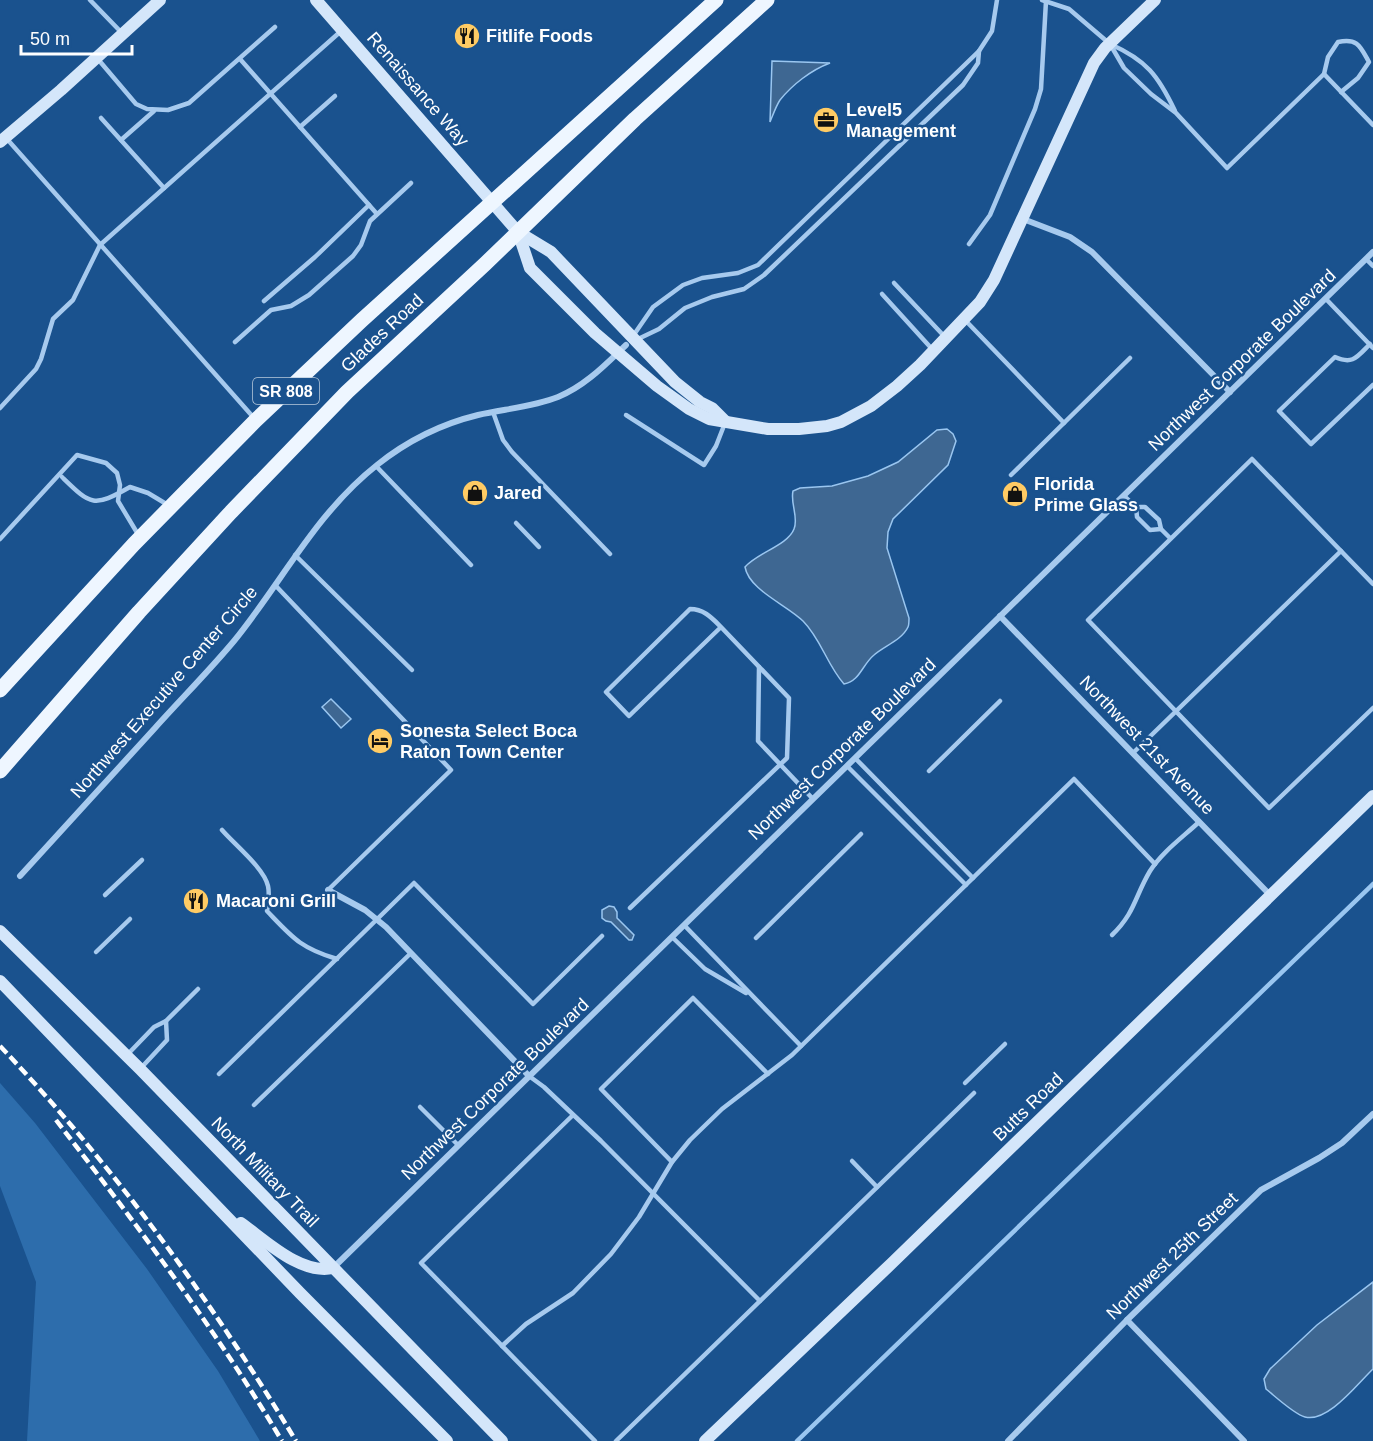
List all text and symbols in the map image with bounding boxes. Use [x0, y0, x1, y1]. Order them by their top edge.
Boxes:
scale bar [21, 18, 132, 56]
restaurant icon: Fitlife Foods [452, 21, 482, 51]
place label: Fitlife Foods [486, 26, 593, 46]
street label: Renaissance Way [363, 28, 473, 150]
text: 50 m [30, 29, 70, 49]
place label: Level5 Management [846, 100, 956, 141]
office icon: Level5 Management [811, 105, 841, 135]
street label: Northwest Corporate Boulevard [1144, 265, 1340, 455]
street label: Glades Road [337, 290, 427, 376]
road number: SR 808 [253, 378, 319, 404]
place label: Florida Prime Glass [1034, 474, 1138, 515]
shop icon: Jared [460, 478, 490, 508]
shop icon: Florida Prime Glass [1000, 479, 1030, 509]
place label: Jared [494, 483, 542, 503]
street label: Northwest Executive Center Circle [67, 582, 261, 802]
street label: Northwest Corporate Boulevard [744, 654, 940, 844]
street label: Northwest 21st Avenue [1076, 672, 1218, 818]
place label: Sonesta Select Boca Raton Town Center [400, 721, 578, 762]
hotel icon: Sonesta Select Boca Raton Town Center [365, 726, 395, 756]
restaurant icon: Macaroni Grill [181, 886, 211, 916]
place label: Macaroni Grill [216, 891, 336, 911]
street label: Northwest Corporate Boulevard [397, 994, 593, 1184]
street label: Butts Road [989, 1069, 1067, 1145]
street label: North Military Trail [207, 1113, 323, 1231]
street label: Northwest 25th Street [1102, 1188, 1242, 1324]

